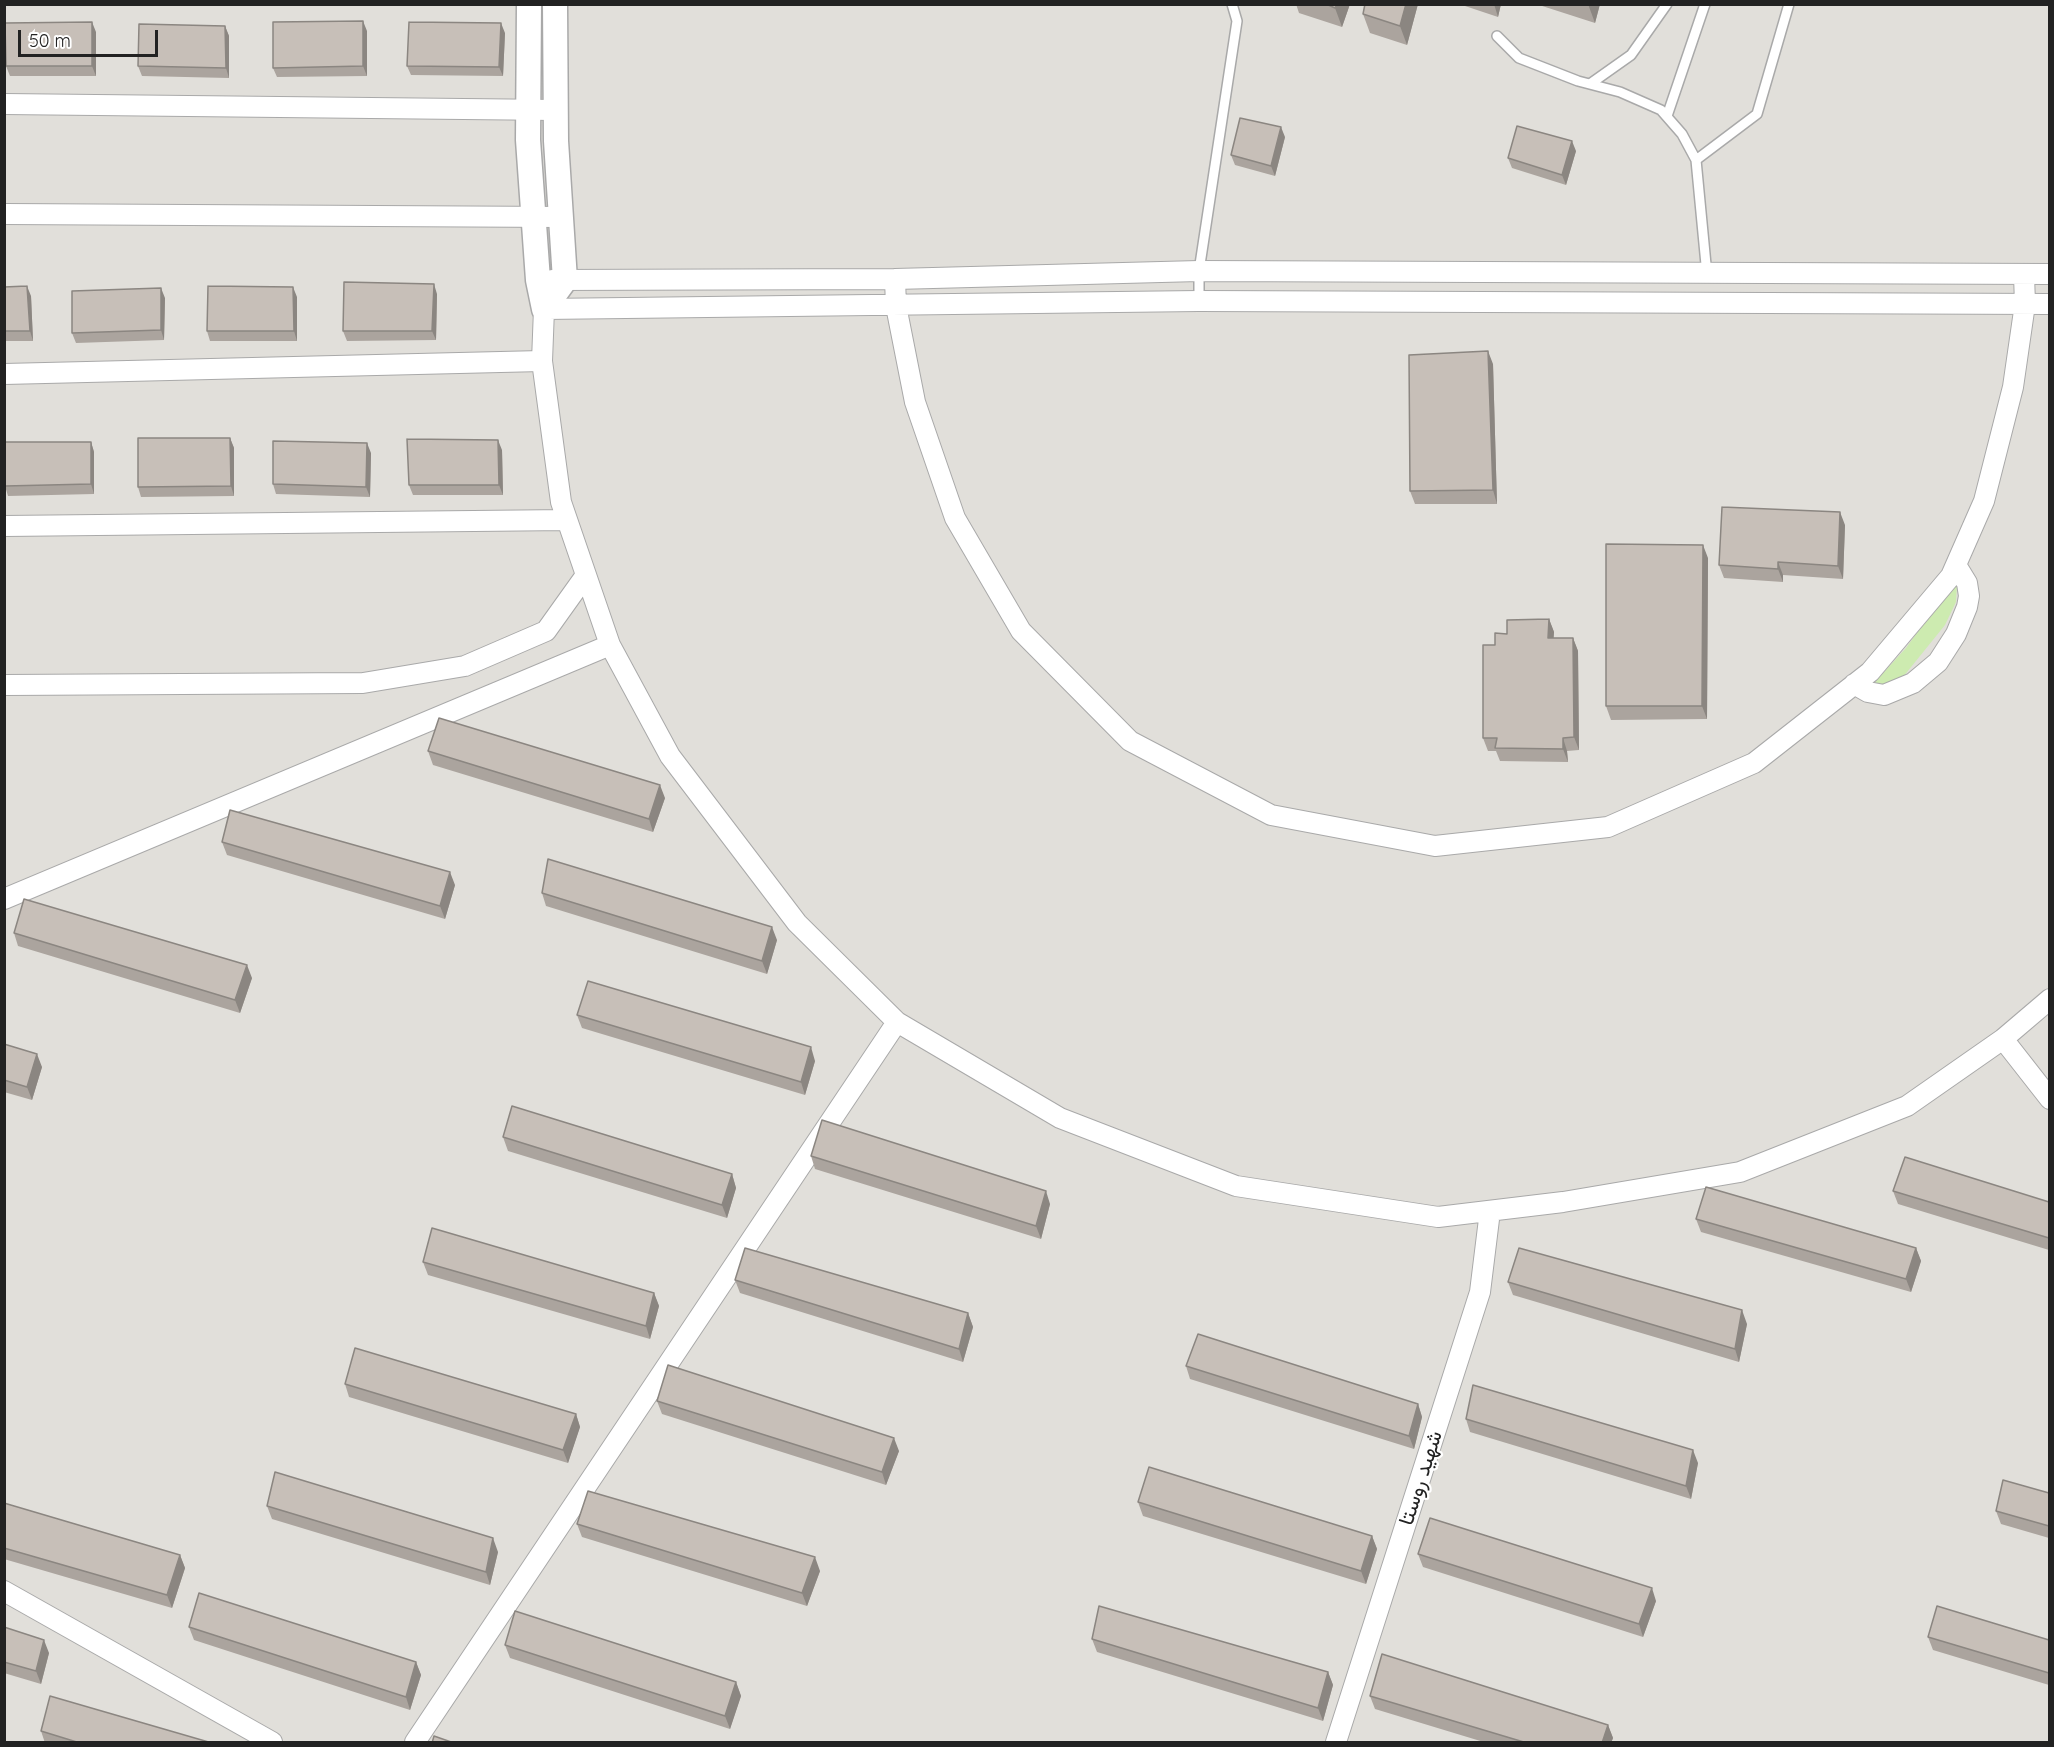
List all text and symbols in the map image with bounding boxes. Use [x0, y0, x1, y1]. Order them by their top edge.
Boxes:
scale bar [21, 18, 160, 56]
text: 50 m [29, 29, 71, 52]
street label: شهید روستا [1394, 1428, 1448, 1528]

